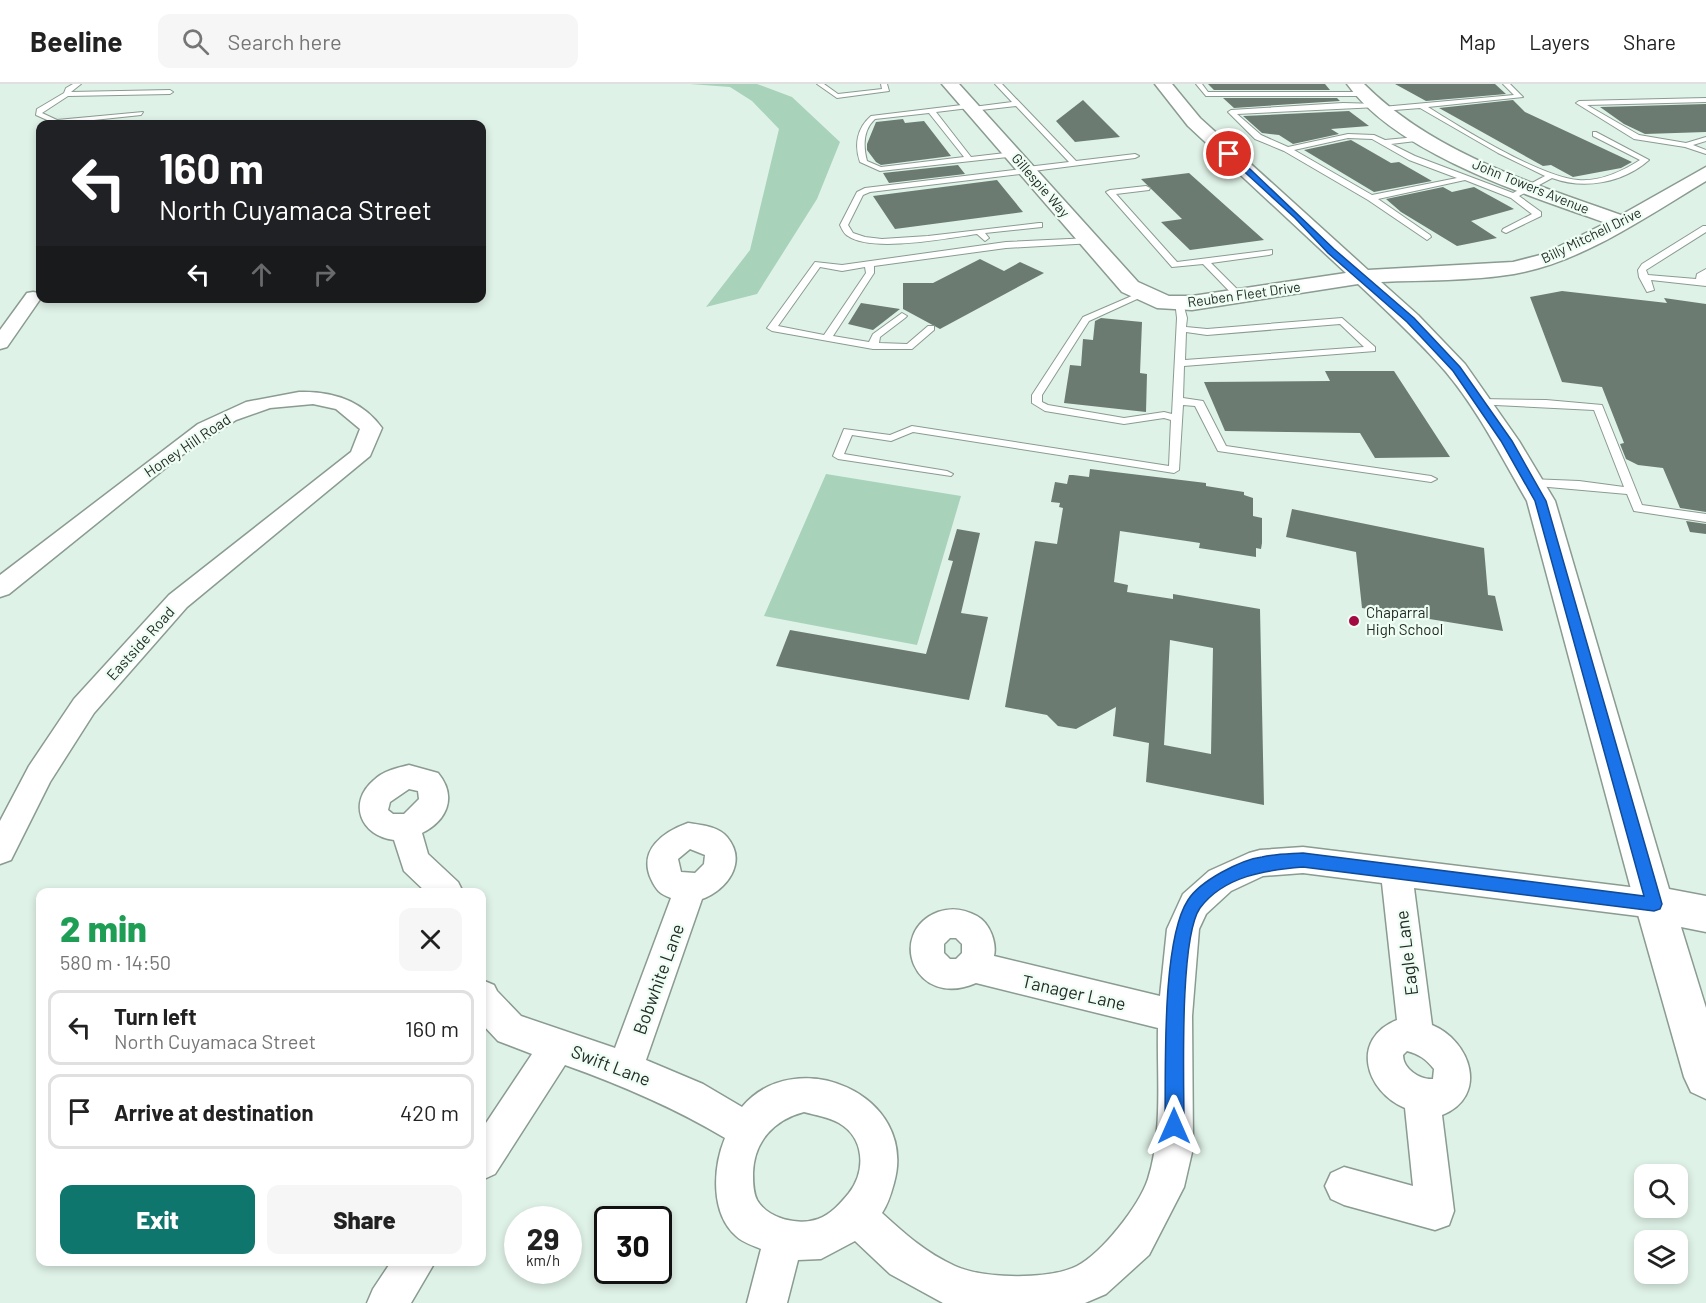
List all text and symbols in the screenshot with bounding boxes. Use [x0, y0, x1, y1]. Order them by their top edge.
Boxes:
search box [158, 14, 578, 68]
text: Beeline [30, 24, 122, 58]
icon: search [179, 25, 212, 58]
text: Search here [227, 28, 342, 54]
text: Map [1459, 29, 1496, 54]
text: Layers [1529, 29, 1590, 54]
text: Share [1623, 29, 1676, 54]
pin [1203, 128, 1254, 179]
icon: arrive [1212, 137, 1245, 170]
text: 160 m [159, 142, 264, 192]
icon: left [60, 144, 138, 222]
street label: Gillespie Way [1009, 149, 1074, 221]
street label: John Towers Avenue [1470, 155, 1592, 217]
text: North Cuyamaca Street [159, 193, 432, 225]
street label: Billy Mitchell Drive [1538, 203, 1644, 267]
icon: left [182, 258, 215, 291]
icon: ahead [245, 258, 278, 291]
icon: right [308, 258, 341, 291]
street label: Reuben Fleet Drive [1186, 278, 1302, 310]
street label: Honey Hill Road [140, 409, 234, 481]
street label: Eastside Road [102, 602, 178, 684]
place label: Chaparral High School [1366, 603, 1443, 638]
marker: Chaparral High School [1347, 614, 1361, 628]
text: 2 min [60, 906, 147, 949]
button: close [399, 908, 462, 971]
street label: Eagle Lane [1390, 909, 1422, 997]
street label: Bobwhite Lane [628, 921, 688, 1037]
text: 580 m · 14:50 [60, 950, 171, 974]
street label: Tanager Lane [1020, 969, 1128, 1015]
text: Turn left [114, 1003, 197, 1029]
icon: left [63, 1011, 96, 1044]
text: 160 m [405, 1015, 459, 1041]
text: North Cuyamaca Street [114, 1029, 316, 1053]
street label: Swift Lane [568, 1040, 654, 1090]
position arrow [1142, 1094, 1206, 1158]
icon: arrive [63, 1095, 96, 1128]
text: Arrive at destination [114, 1099, 313, 1125]
text: 420 m [400, 1099, 459, 1125]
map controls [1634, 1164, 1688, 1284]
button: search [1634, 1164, 1688, 1218]
button: Exit [60, 1185, 255, 1254]
button: Share [267, 1185, 462, 1254]
speed limit sign: 30 [594, 1206, 672, 1284]
text: 29 [527, 1220, 559, 1256]
button: layers [1634, 1230, 1688, 1284]
text: km/h [526, 1251, 560, 1269]

